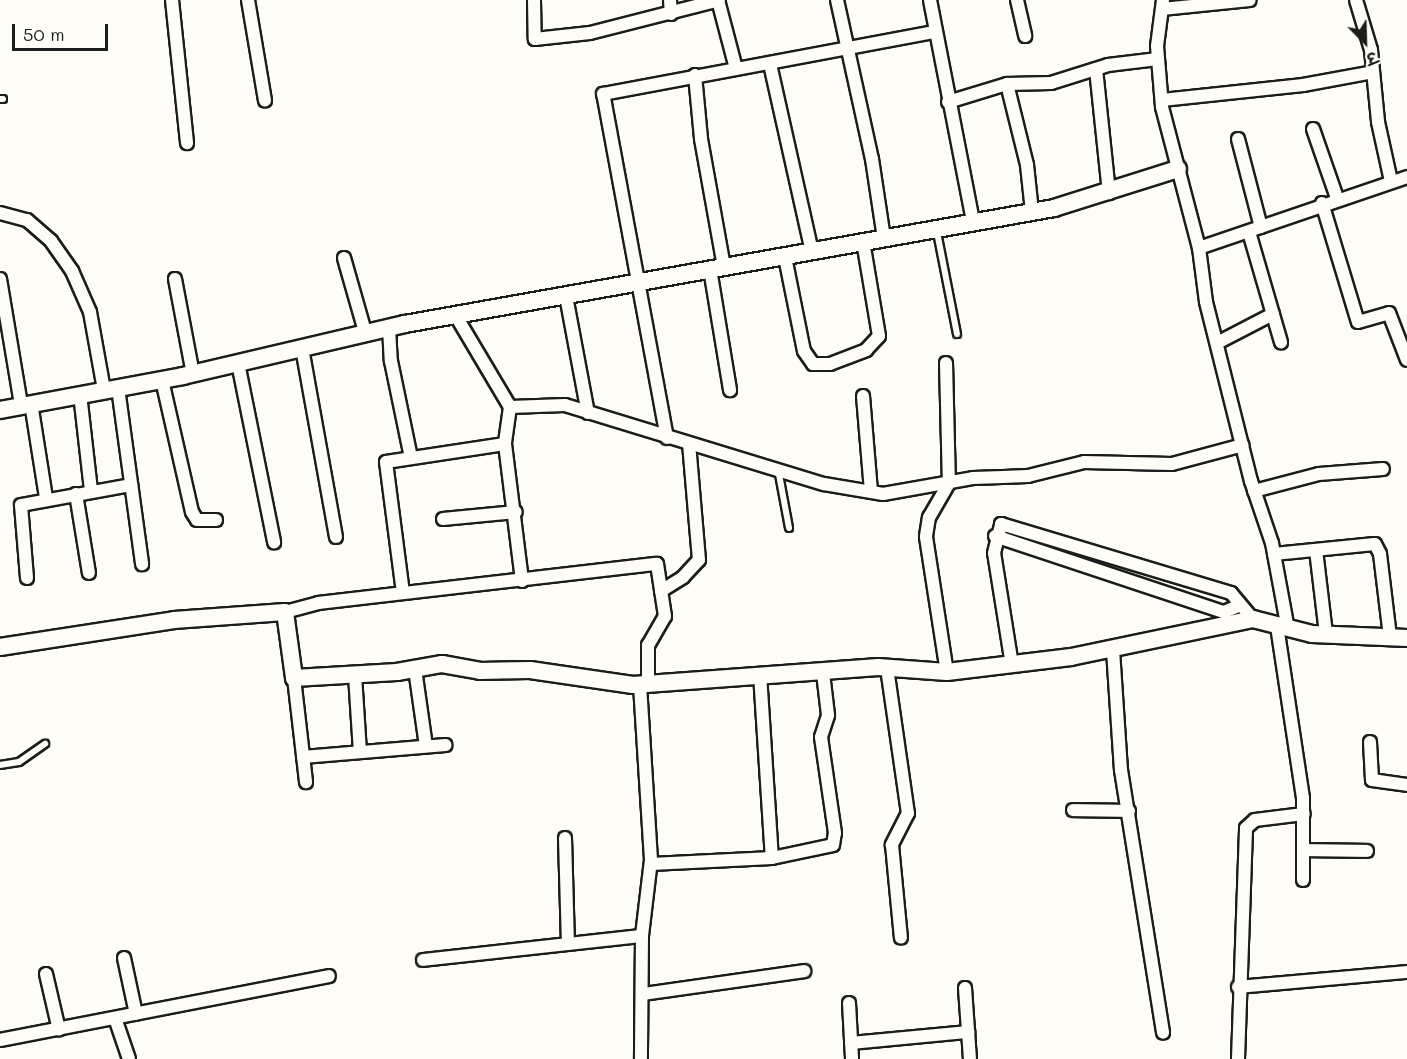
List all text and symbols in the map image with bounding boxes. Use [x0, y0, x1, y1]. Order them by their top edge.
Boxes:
scale bar [15, 12, 111, 50]
north arrow [1335, 12, 1395, 72]
text: 50 m [23, 22, 65, 46]
text: उ [1363, 47, 1381, 71]

